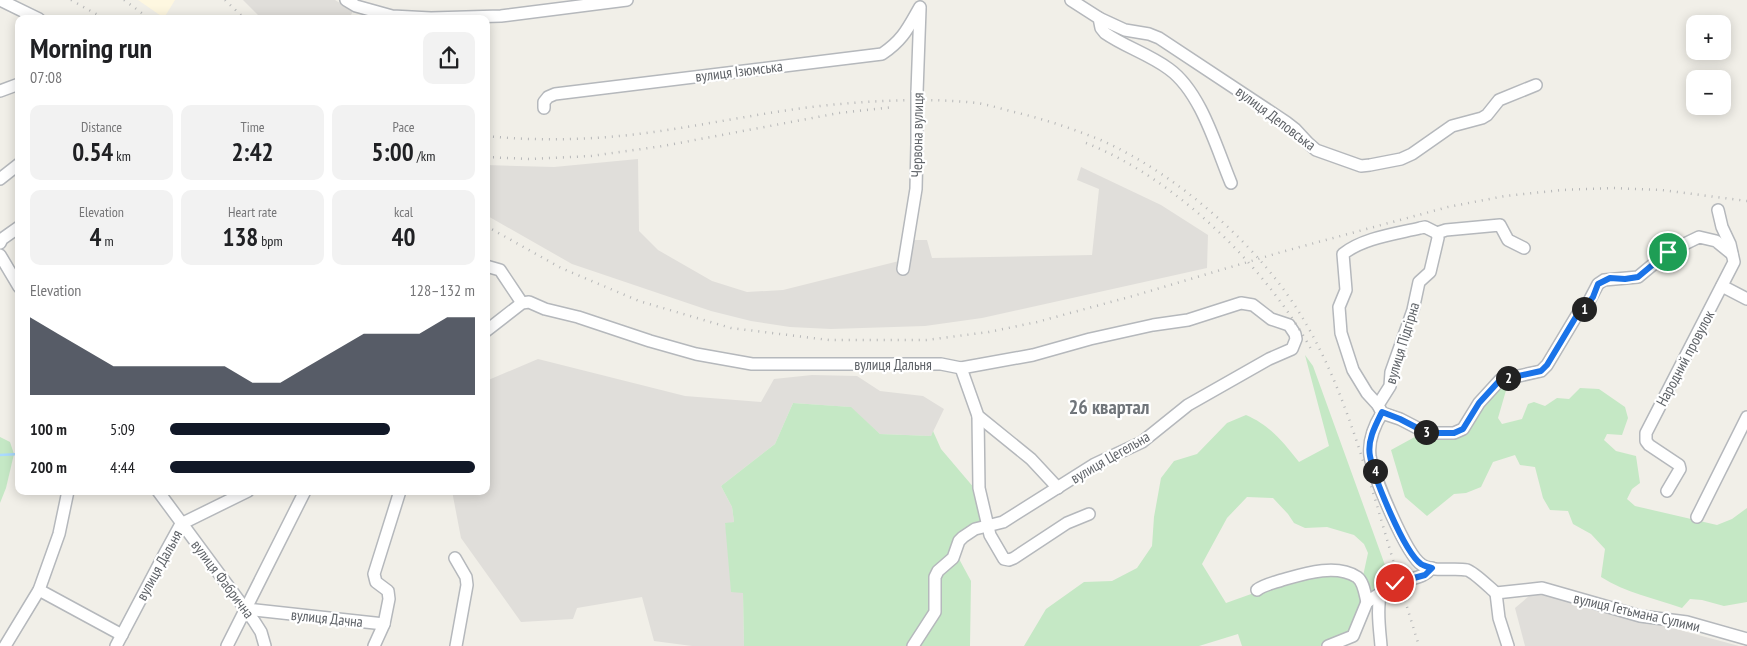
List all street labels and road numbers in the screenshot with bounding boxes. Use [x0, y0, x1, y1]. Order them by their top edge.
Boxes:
street label: вулиця Ізюмська [694, 56, 784, 86]
street label: вулиця Деповська [1232, 82, 1320, 154]
street label: Червона вулиця [907, 92, 927, 178]
street label: вулиця Підгірна [1381, 300, 1423, 386]
street label: Народний провулок [1652, 307, 1718, 409]
street label: вулиця Дальня [854, 355, 932, 374]
street label: вулиця Цегельна [1067, 427, 1153, 487]
street label: вулиця Дальня [132, 526, 186, 604]
street label: вулиця Фабрична [187, 536, 259, 622]
street label: вулиця Гетьмана Сулими [1572, 588, 1702, 636]
street label: вулиця Дачна [290, 605, 364, 631]

